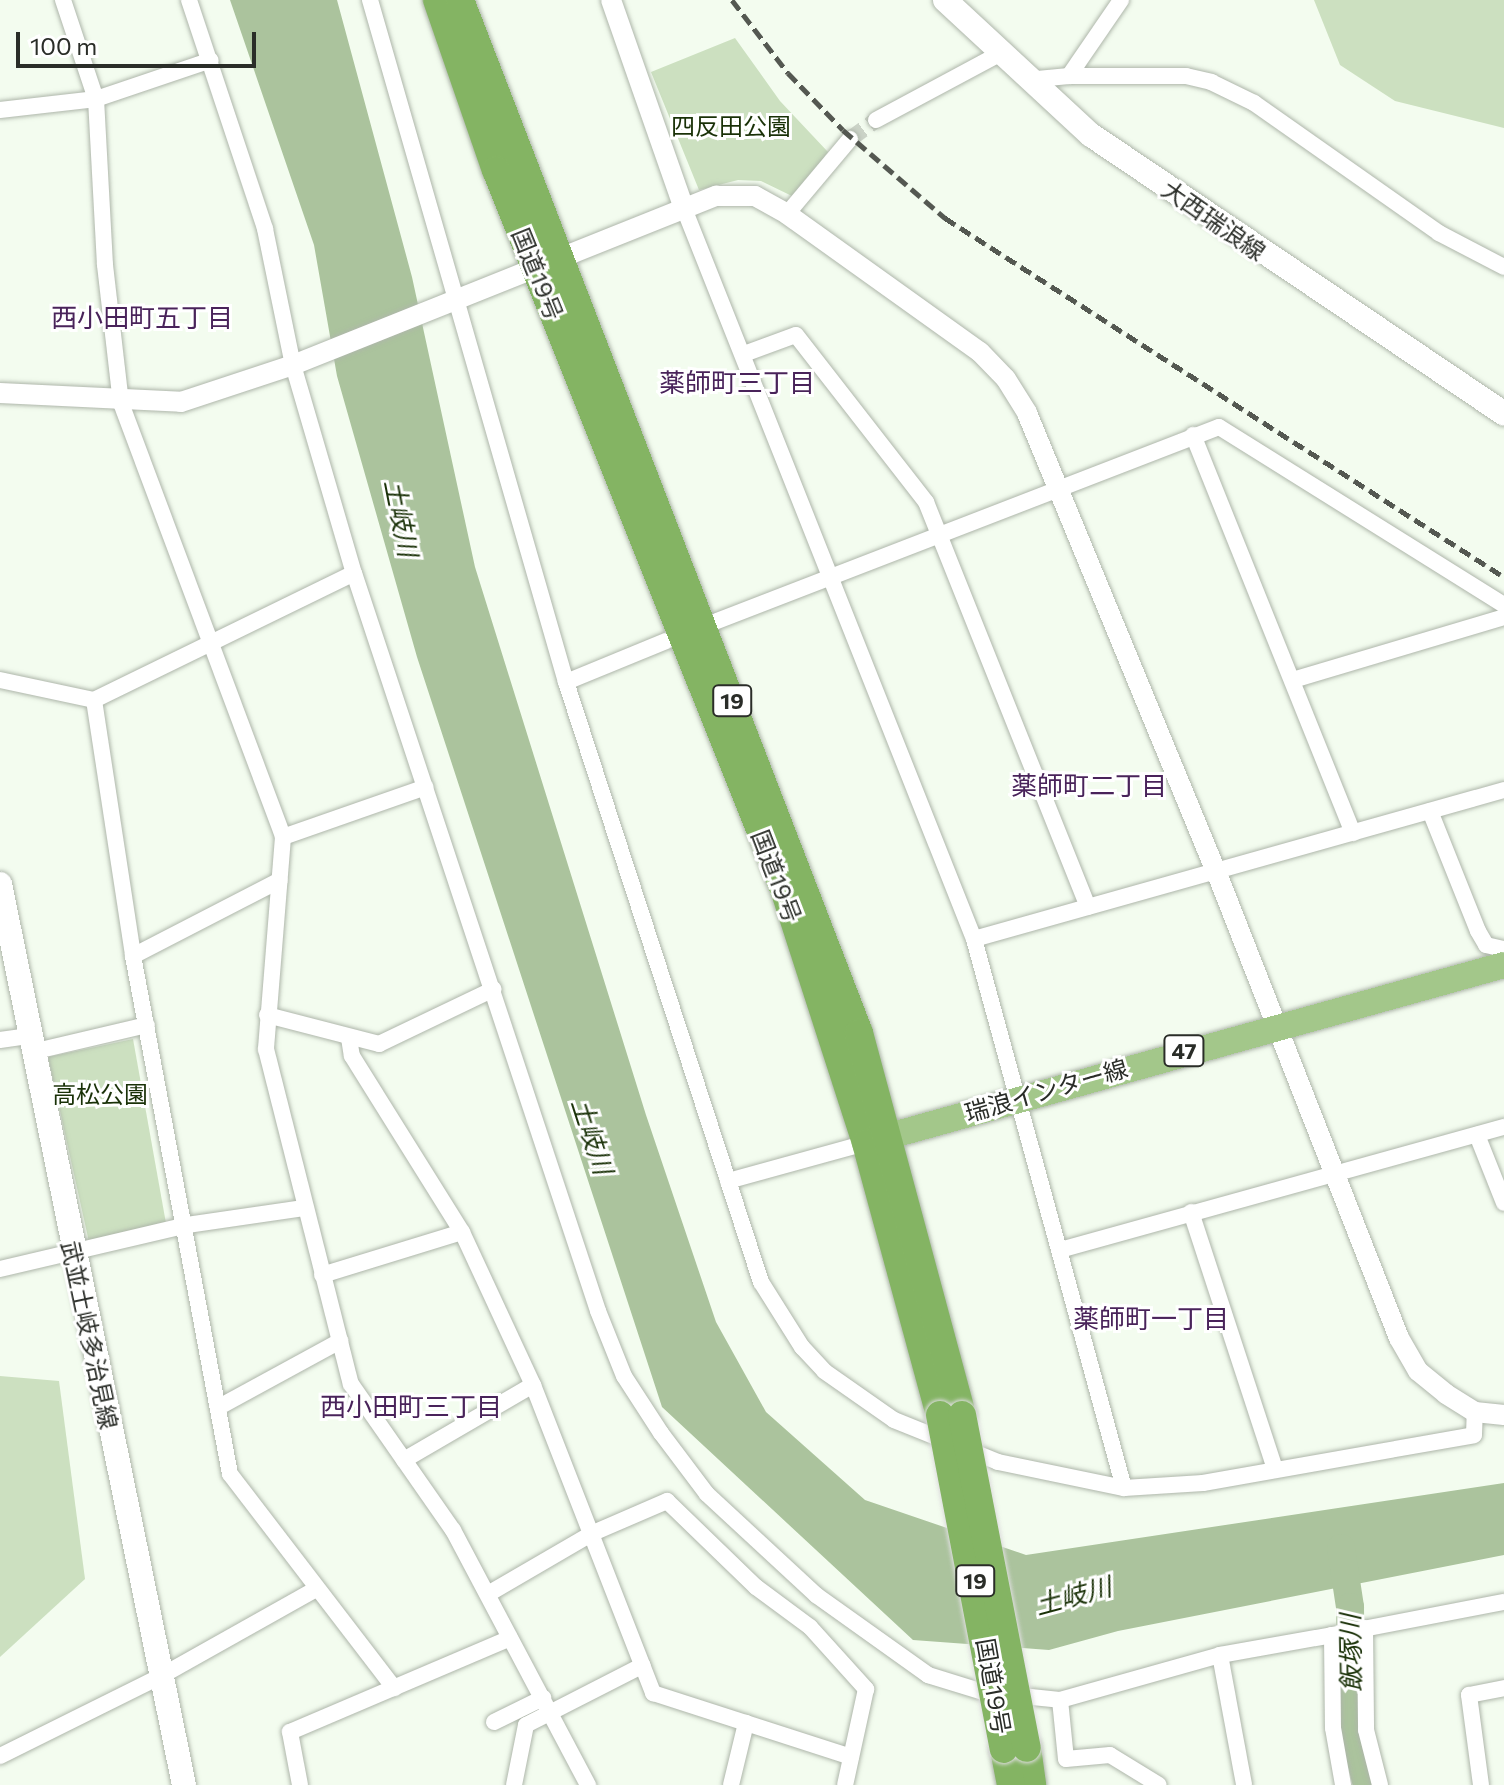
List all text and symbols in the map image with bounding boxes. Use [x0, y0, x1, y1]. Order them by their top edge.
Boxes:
scale bar [20, 16, 260, 66]
text: 100 m [30, 31, 97, 60]
park label: 四反田公園 [671, 112, 791, 140]
street label: 大西瑞浪線 [1157, 174, 1271, 266]
street label: 国道19号 [507, 224, 569, 324]
district label: 西小田町五丁目 [51, 301, 233, 333]
district label: 薬師町三丁目 [659, 366, 815, 398]
water label: 土岐川 [379, 477, 425, 559]
road number: 19 [712, 683, 752, 719]
district label: 薬師町二丁目 [1011, 769, 1167, 801]
street label: 国道19号 [746, 826, 808, 926]
road number: 47 [1162, 1033, 1206, 1069]
street label: 瑞浪インター線 [961, 1053, 1131, 1127]
park label: 高松公園 [52, 1080, 148, 1108]
water label: 土岐川 [566, 1094, 620, 1178]
street label: 武並土岐多治見線 [56, 1238, 124, 1432]
district label: 薬師町一丁目 [1073, 1302, 1229, 1334]
district label: 西小田町三丁目 [320, 1390, 502, 1422]
road number: 19 [955, 1563, 995, 1599]
water label: 土岐川 [1031, 1570, 1115, 1620]
water label: 飯塚川 [1334, 1614, 1366, 1692]
street label: 国道19号 [971, 1636, 1017, 1736]

